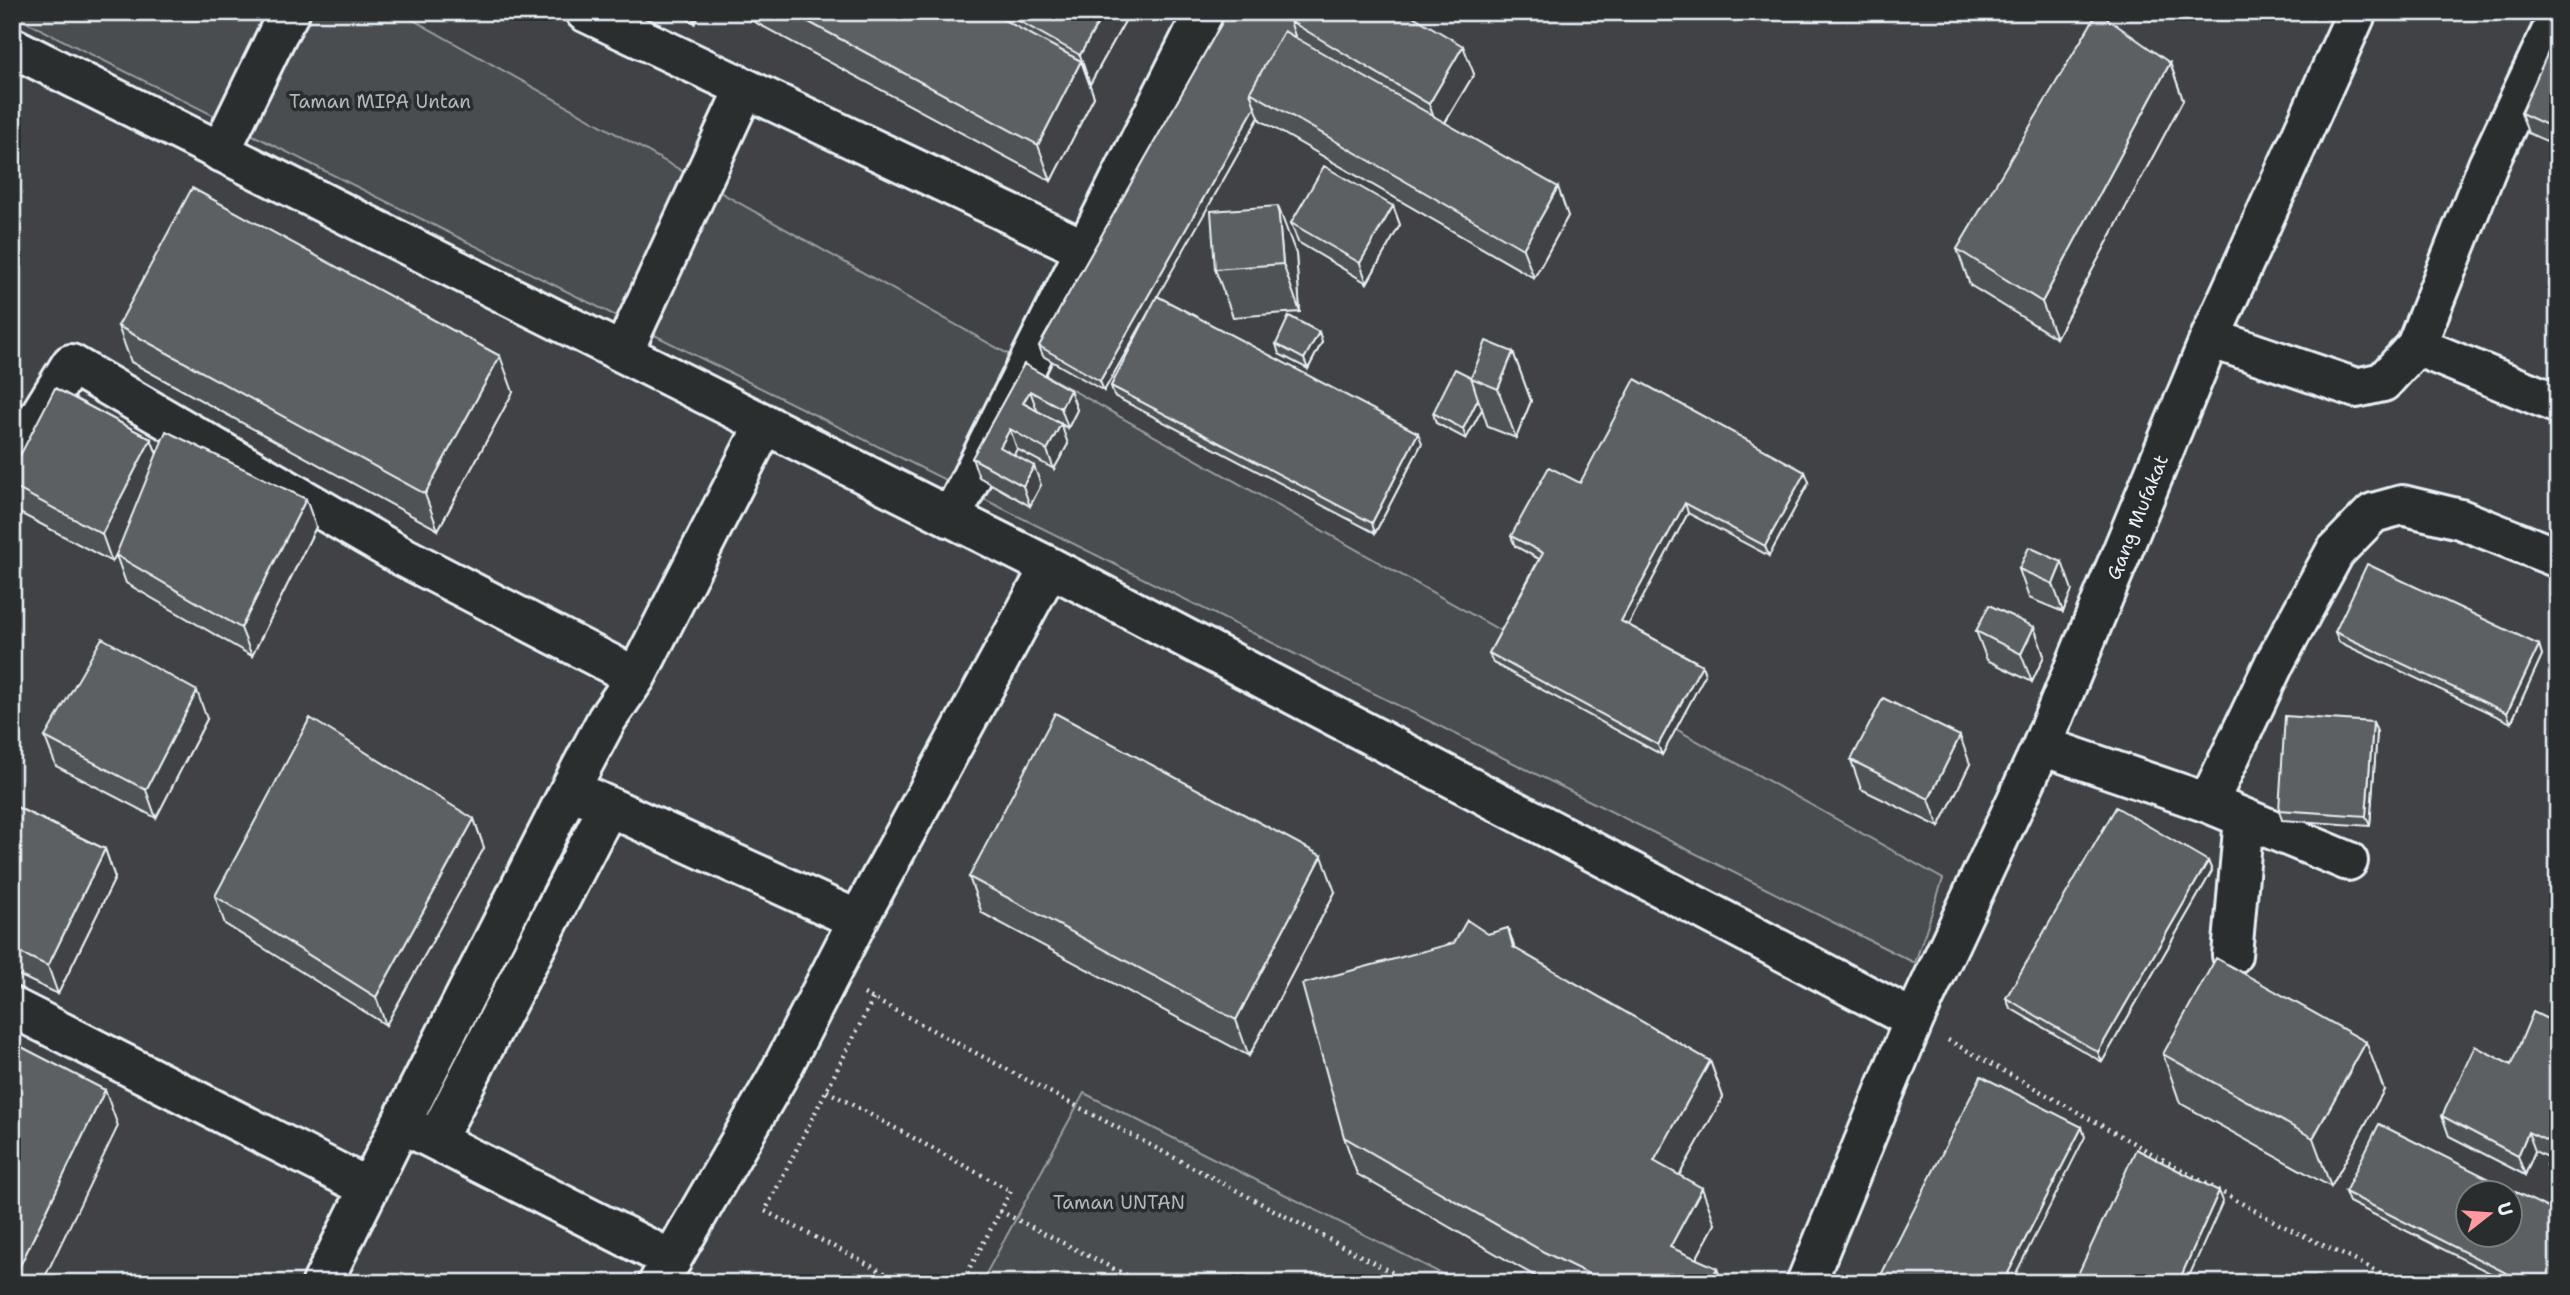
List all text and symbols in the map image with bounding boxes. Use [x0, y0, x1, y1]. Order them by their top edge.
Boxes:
park label: Taman MIPA Untan [289, 89, 471, 114]
street label: Gang Mufakat [2101, 451, 2174, 583]
north arrow [2454, 1180, 2524, 1250]
park label: Taman UNTAN [1053, 1190, 1185, 1215]
text: U [2491, 1199, 2519, 1219]

